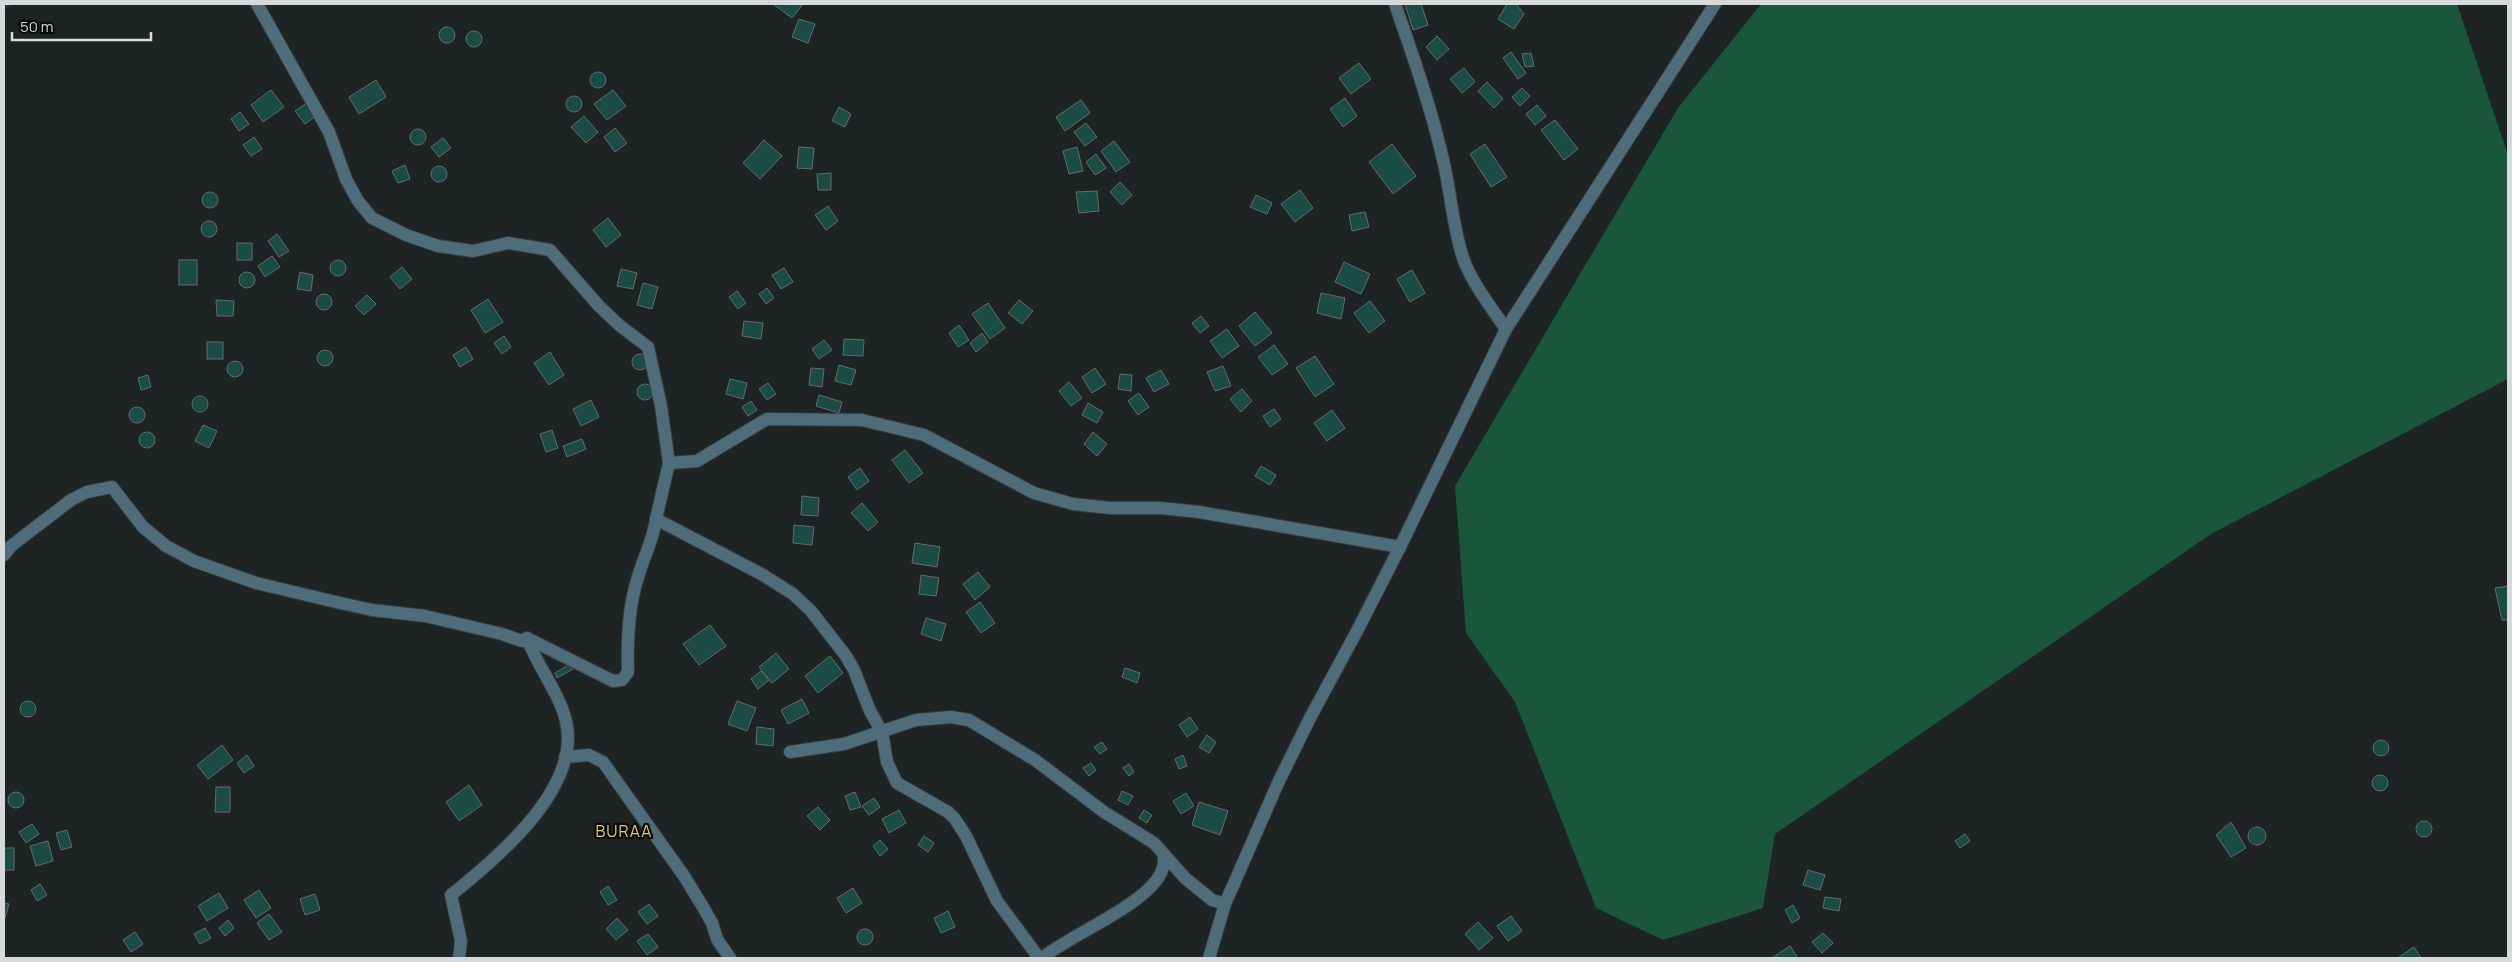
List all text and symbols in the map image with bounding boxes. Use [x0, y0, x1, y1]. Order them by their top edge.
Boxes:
scale bar [12, 10, 151, 42]
text: 50 m [20, 16, 54, 37]
district label: BURAA [596, 820, 653, 842]

